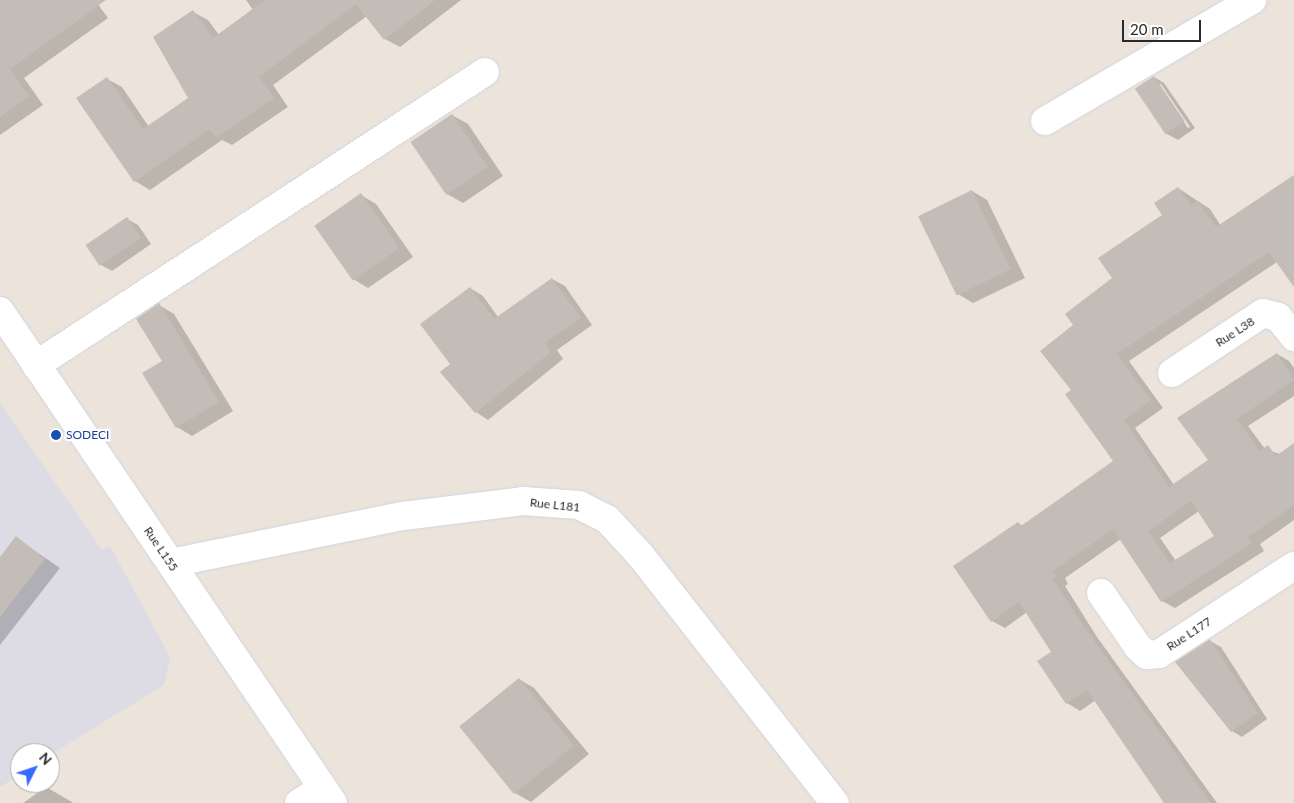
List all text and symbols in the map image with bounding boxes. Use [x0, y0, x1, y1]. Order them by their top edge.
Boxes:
scale bar [1124, 10, 1203, 42]
text: 20 m [1130, 20, 1164, 38]
street label: Rue L38 [1213, 314, 1257, 350]
place label: SODECI [66, 428, 109, 442]
marker: SODECI [50, 429, 62, 441]
street label: Rue L181 [529, 495, 581, 515]
street label: Rue L155 [141, 524, 181, 574]
street label: Rue L177 [1164, 614, 1214, 654]
north arrow [10, 743, 60, 793]
text: N [36, 749, 56, 768]

